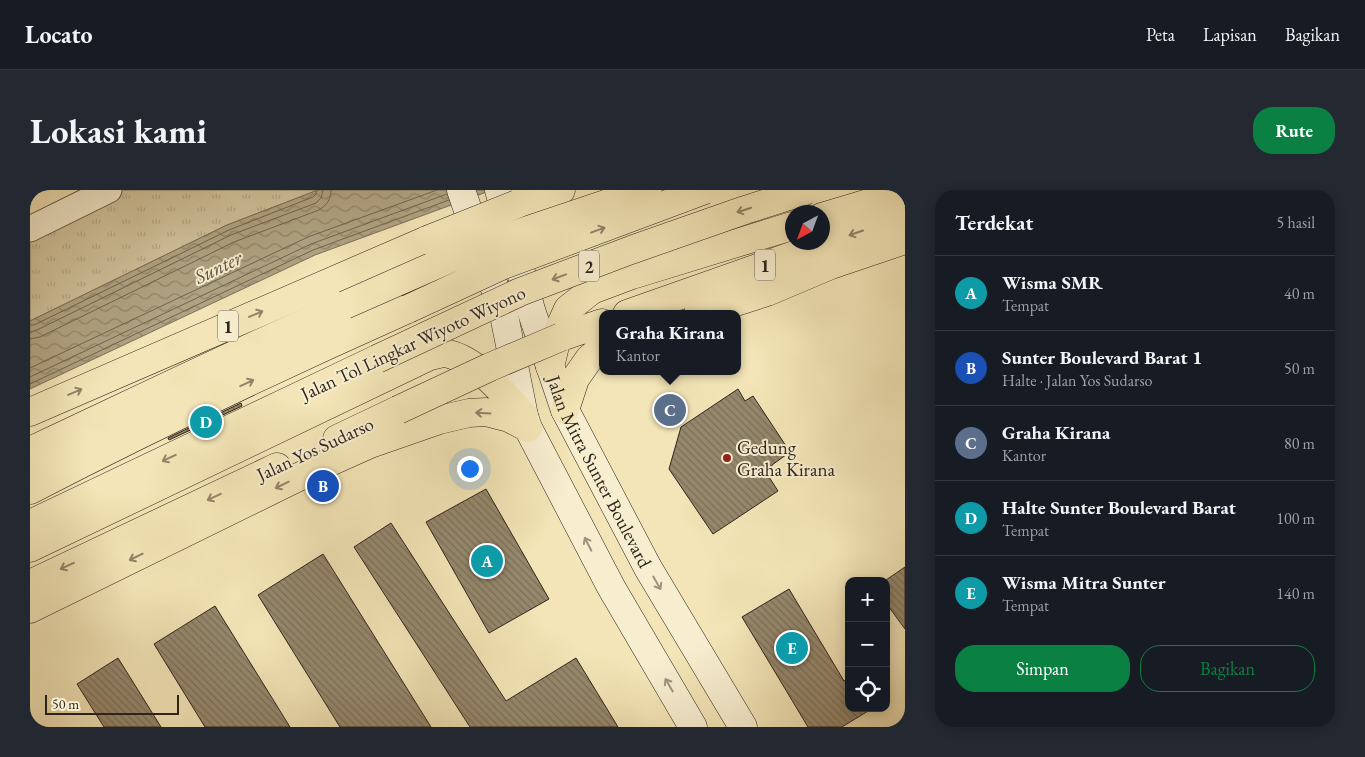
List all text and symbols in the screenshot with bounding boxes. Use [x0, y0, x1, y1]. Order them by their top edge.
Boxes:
text: Locato [25, 19, 93, 50]
text: Peta [1146, 23, 1175, 46]
text: Lapisan [1203, 23, 1257, 46]
text: Bagikan [1285, 23, 1340, 46]
button: Rute [1253, 107, 1335, 154]
text: Lokasi kami [30, 108, 207, 153]
north arrow [785, 205, 830, 250]
one-way arrow [737, 206, 753, 215]
text: Terdekat [955, 209, 1033, 236]
text: 5 hasil [1277, 212, 1315, 233]
one-way arrow [590, 225, 605, 234]
one-way arrow [849, 229, 864, 238]
water label: Sunter [189, 244, 247, 290]
road number: 2 [579, 250, 599, 282]
road number: 1 [755, 250, 775, 280]
text: Wisma SMR [1002, 270, 1103, 295]
one-way arrow [552, 273, 567, 282]
street label: Jalan Tol Lingkar Wiyoto Wiyono [295, 280, 529, 407]
text: A [965, 283, 977, 304]
text: 40 m [1284, 283, 1315, 304]
text: Tempat [1002, 295, 1049, 316]
one-way arrow [248, 309, 263, 319]
road number: 1 [218, 310, 238, 342]
popup [599, 310, 741, 375]
text: Graha Kirana [616, 320, 724, 345]
text: Kantor [616, 345, 660, 366]
text: Sunter Boulevard Barat 1 [1002, 345, 1202, 370]
text: B [966, 358, 976, 379]
text: 50 m [1284, 358, 1315, 379]
street label: Jalan Mitra Sunter Boulevard [541, 370, 658, 572]
text: Halte · Jalan Yos Sudarso [1002, 370, 1152, 391]
one-way arrow [239, 378, 254, 388]
one-way arrow [67, 387, 82, 397]
pin: C [654, 391, 686, 429]
pin: D [190, 403, 222, 441]
one-way arrow [475, 408, 492, 418]
street label: Jalan Yos Sudarso [251, 411, 378, 488]
text: Graha Kirana [1002, 420, 1110, 445]
text: C [965, 433, 977, 454]
text: 80 m [1284, 433, 1315, 454]
place label: Gedung Graha Kirana [737, 435, 835, 482]
text: Kantor [1002, 445, 1046, 466]
marker: Gedung Graha Kirana [721, 452, 733, 464]
one-way arrow [162, 453, 177, 463]
your location [457, 456, 483, 482]
pin: B [307, 467, 339, 505]
one-way arrow [275, 481, 290, 490]
one-way arrow [207, 493, 222, 502]
text: Halte Sunter Boulevard Barat [1002, 495, 1236, 520]
text: D [965, 508, 977, 529]
text: 100 m [1276, 508, 1315, 529]
text: Tempat [1002, 520, 1049, 541]
one-way arrow [583, 537, 592, 552]
pin: A [471, 542, 503, 580]
one-way arrow [129, 552, 144, 562]
one-way arrow [60, 562, 75, 571]
text: Wisma Mitra Sunter [1002, 570, 1166, 595]
one-way arrow [653, 575, 663, 589]
map controls [845, 577, 890, 712]
button: + [845, 577, 890, 622]
text: E [966, 583, 976, 604]
text: 140 m [1276, 583, 1315, 604]
text: Tempat [1002, 595, 1049, 616]
button: − [845, 622, 890, 667]
pin: E [776, 629, 808, 667]
button: Simpan [955, 645, 1130, 692]
button: Bagikan [1140, 645, 1315, 692]
button: locate [845, 667, 890, 712]
one-way arrow [663, 678, 673, 692]
scale bar [45, 692, 179, 715]
text: 50 m [52, 695, 79, 713]

